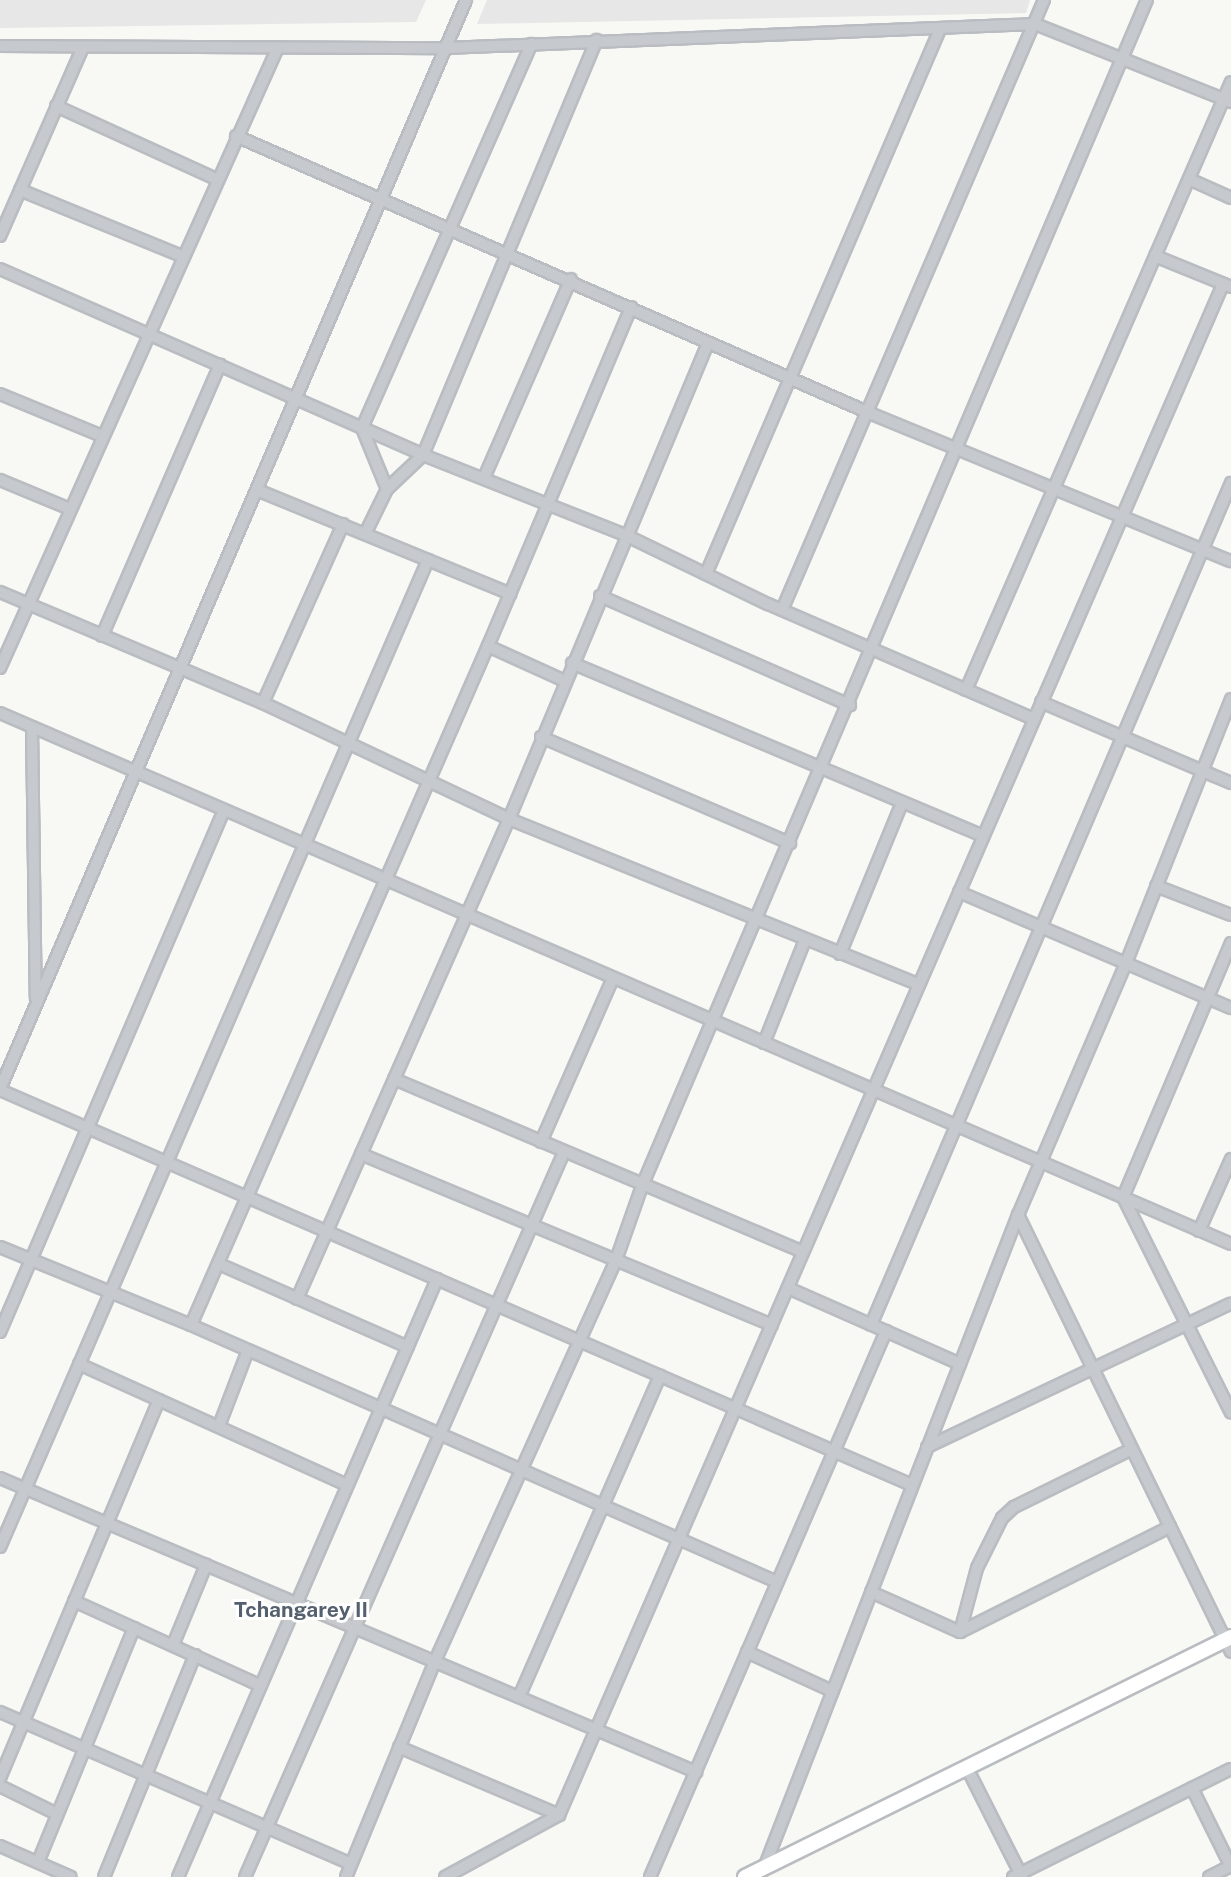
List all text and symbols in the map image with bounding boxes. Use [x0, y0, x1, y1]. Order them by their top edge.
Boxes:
district label: Tchangarey II [234, 1597, 368, 1623]

